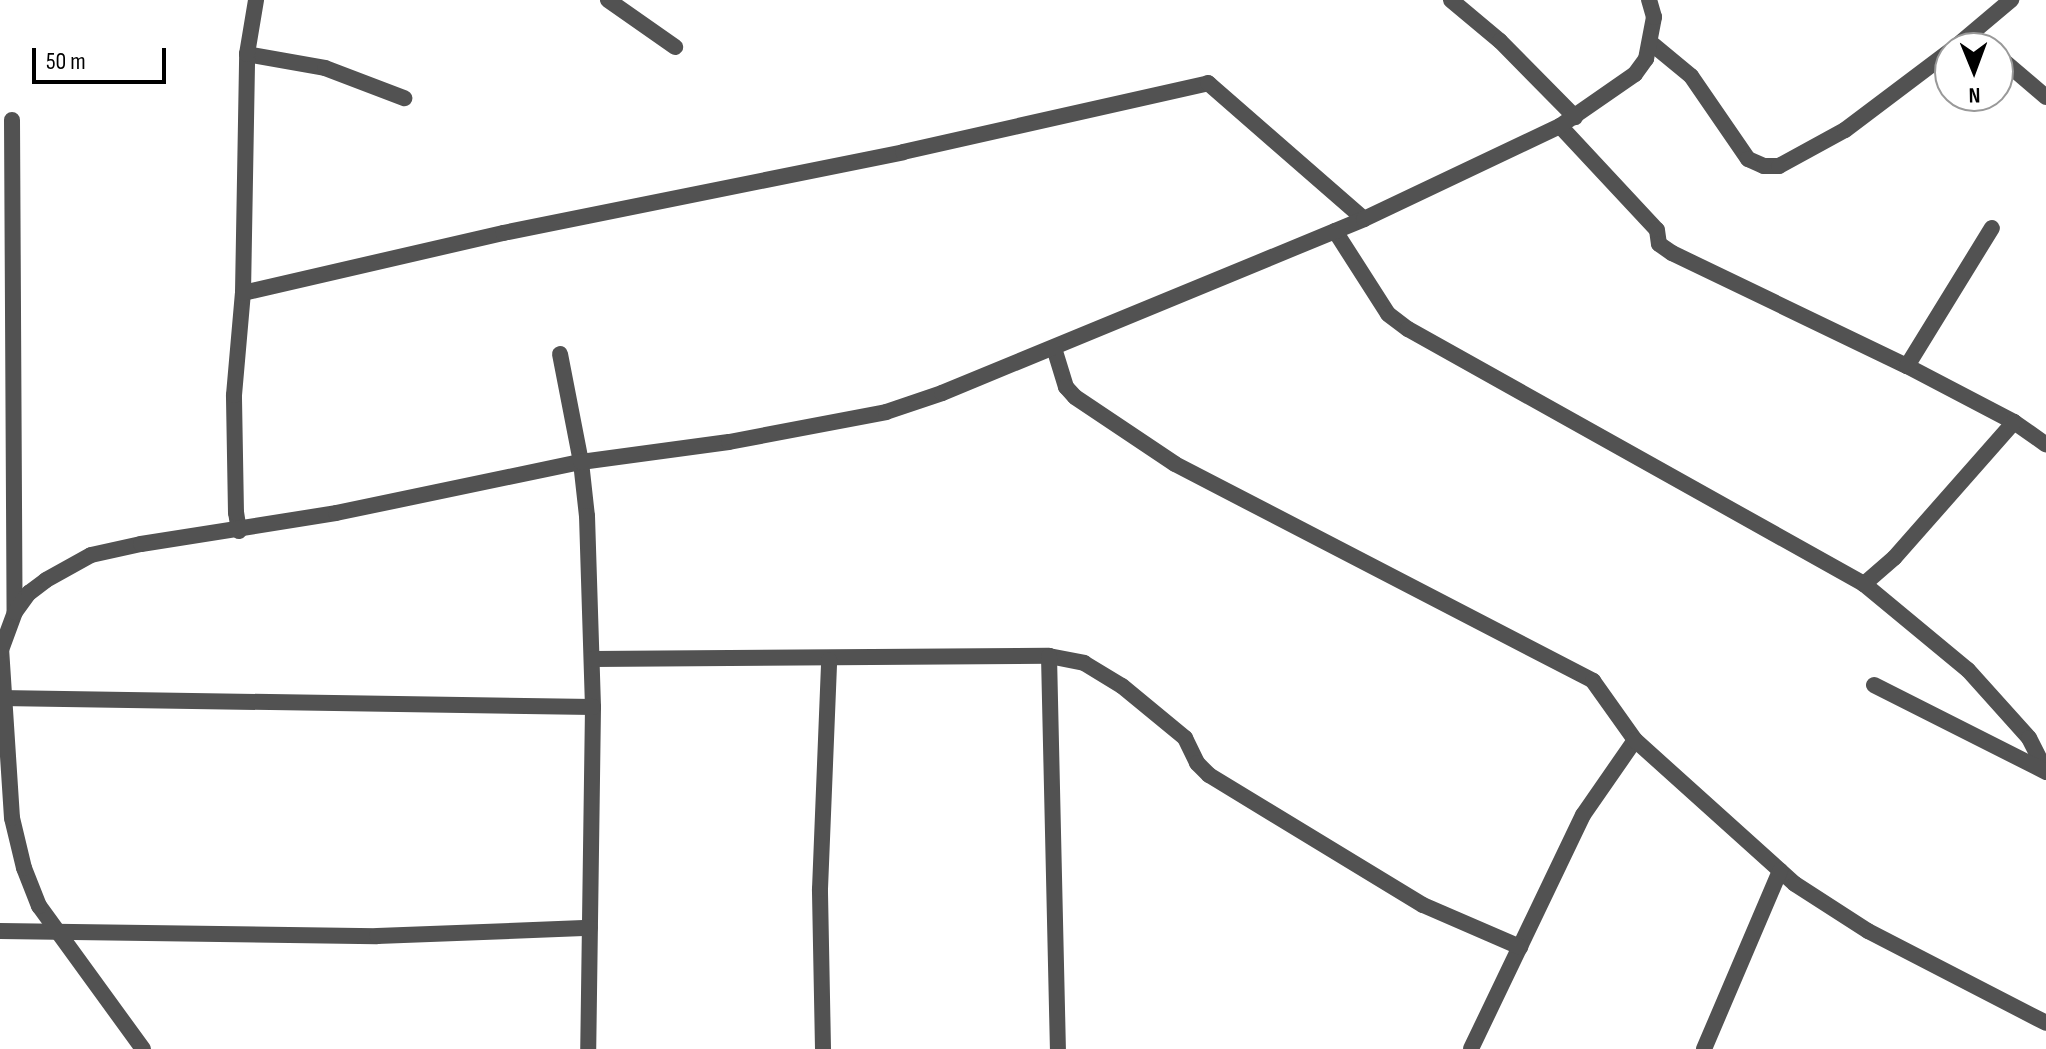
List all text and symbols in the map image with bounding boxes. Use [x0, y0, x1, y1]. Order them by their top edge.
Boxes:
scale bar [36, 32, 170, 82]
north arrow [1934, 32, 2014, 112]
text: 50 m [46, 47, 86, 76]
text: N [1968, 81, 1981, 108]

